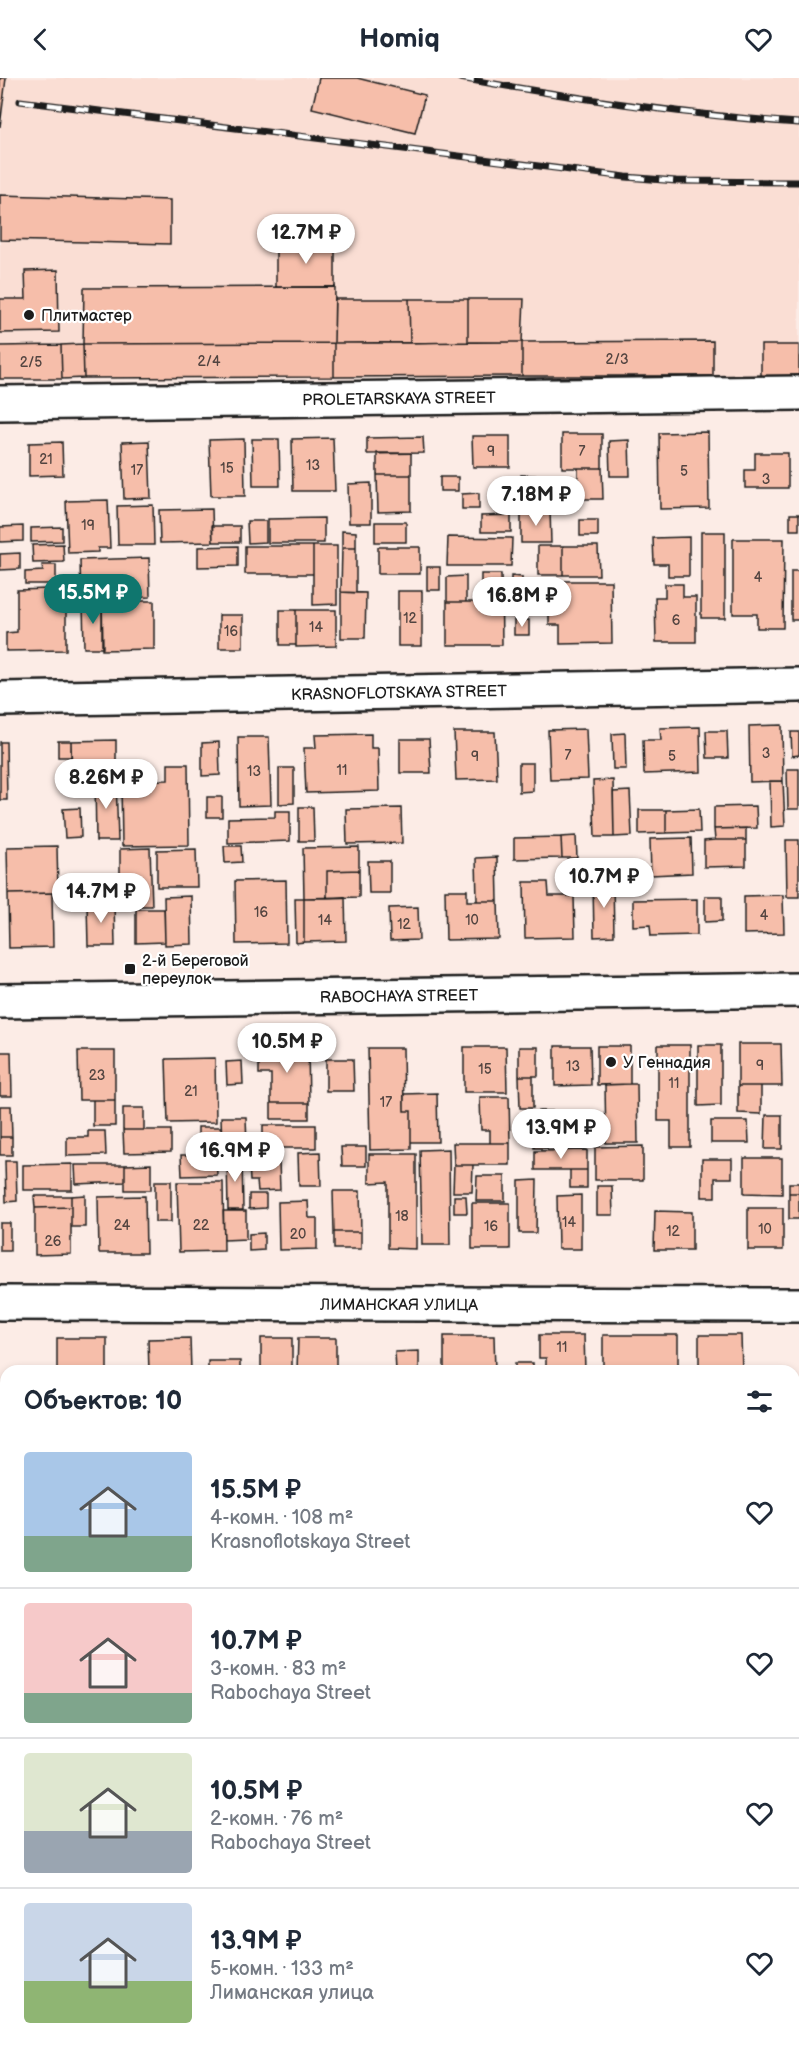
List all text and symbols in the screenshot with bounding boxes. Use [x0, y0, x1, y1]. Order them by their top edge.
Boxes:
icon: back [24, 23, 57, 56]
text: Homiq [359, 23, 440, 55]
icon: heart [742, 23, 775, 56]
pin: 12.7M ₽ [251, 214, 361, 265]
text: 12.7M ₽ [271, 221, 341, 245]
place label: Плитмастер [41, 307, 132, 326]
marker: Плитмастер [22, 308, 36, 322]
house number: 2/3 [605, 351, 629, 368]
house number: 2/4 [197, 353, 221, 370]
house number: 2/5 [20, 354, 42, 371]
street label: PROLETARSKAYA STREET [302, 389, 496, 410]
house number: 9 [487, 443, 495, 460]
house number: 7 [579, 443, 586, 460]
house number: 21 [39, 451, 53, 468]
house number: 13 [306, 457, 320, 474]
house number: 15 [220, 460, 234, 477]
house number: 17 [131, 462, 143, 479]
house number: 5 [680, 463, 688, 480]
house number: 3 [762, 471, 770, 488]
pin: 7.18M ₽ [481, 476, 591, 527]
text: 7.18M ₽ [501, 483, 571, 507]
house number: 19 [81, 517, 95, 534]
house number: 4 [754, 569, 763, 586]
pin: 15.5M ₽ [38, 574, 148, 625]
pin: 16.8M ₽ [467, 577, 577, 628]
text: 15.5M ₽ [58, 581, 128, 605]
text: 16.8M ₽ [486, 584, 558, 608]
house number: 12 [403, 610, 418, 627]
house number: 6 [672, 612, 681, 629]
house number: 14 [309, 619, 323, 636]
house number: 16 [224, 623, 238, 640]
street label: KRASNOFLOTSKAYA STREET [291, 682, 507, 705]
house number: 3 [762, 745, 770, 762]
house number: 7 [565, 747, 572, 764]
house number: 9 [471, 748, 479, 765]
house number: 5 [668, 748, 676, 765]
pin: 8.26M ₽ [51, 759, 161, 810]
house number: 11 [337, 762, 347, 779]
house number: 13 [247, 763, 261, 780]
text: 8.26M ₽ [69, 766, 143, 790]
pin: 10.7M ₽ [549, 858, 659, 909]
text: 10.7M ₽ [569, 865, 639, 889]
pin: 14.7M ₽ [46, 873, 156, 924]
text: 14.7M ₽ [66, 880, 136, 904]
house number: 16 [254, 904, 268, 921]
house number: 4 [760, 907, 769, 924]
house number: 14 [318, 912, 332, 929]
house number: 10 [465, 912, 479, 929]
house number: 12 [397, 916, 412, 933]
place label: 2-й Береговой переулок [142, 952, 249, 989]
marker: 2-й Береговой переулок [123, 962, 137, 976]
street label: RABOCHAYA STREET [320, 986, 479, 1008]
pin: 10.5M ₽ [232, 1023, 342, 1074]
text: 10.5M ₽ [251, 1030, 323, 1054]
place label: У Геннадия [623, 1054, 711, 1073]
marker: У Геннадия [604, 1055, 618, 1069]
house number: 9 [756, 1057, 764, 1074]
house number: 13 [566, 1058, 580, 1075]
house number: 15 [478, 1061, 492, 1078]
house number: 23 [89, 1067, 105, 1084]
house number: 11 [669, 1075, 679, 1092]
house number: 21 [184, 1083, 198, 1100]
house number: 17 [380, 1094, 392, 1111]
pin: 13.9M ₽ [506, 1109, 616, 1160]
text: 13.9M ₽ [526, 1116, 596, 1140]
pin: 16.9M ₽ [180, 1132, 290, 1183]
text: 16.9M ₽ [200, 1139, 270, 1163]
house number: 18 [395, 1208, 409, 1225]
house number: 14 [562, 1214, 576, 1231]
house number: 24 [114, 1217, 131, 1234]
house number: 22 [193, 1217, 210, 1234]
house number: 16 [484, 1218, 498, 1235]
house number: 10 [758, 1221, 772, 1238]
house number: 12 [666, 1223, 681, 1240]
house number: 20 [290, 1226, 306, 1243]
house number: 26 [45, 1233, 62, 1250]
street label: ЛИМАНСКАЯ УЛИЦА [319, 1296, 478, 1315]
house number: 11 [557, 1339, 567, 1356]
icon: filters [743, 1385, 776, 1418]
text: Объектов: 10 [24, 1386, 182, 1417]
text: 15.5M ₽ [210, 1475, 301, 1506]
icon: home [72, 1476, 144, 1548]
icon: heart [743, 1496, 776, 1529]
text: 4-комн. · 108 m² [210, 1506, 353, 1530]
text: Krasnoflotskaya Street [210, 1530, 410, 1554]
text: 10.7M ₽ [210, 1626, 302, 1657]
icon: home [72, 1627, 144, 1699]
icon: heart [743, 1647, 776, 1680]
text: 3-комн. · 83 m² [210, 1657, 346, 1681]
text: Rabochaya Street [210, 1681, 371, 1705]
text: 10.5M ₽ [210, 1776, 302, 1807]
icon: home [72, 1777, 144, 1849]
icon: heart [743, 1797, 776, 1830]
text: 2-комн. · 76 m² [210, 1807, 343, 1831]
text: Rabochaya Street [210, 1831, 371, 1855]
text: 13.9M ₽ [210, 1926, 302, 1957]
icon: home [72, 1927, 144, 1999]
icon: heart [743, 1947, 776, 1980]
text: 5-комн. · 133 m² [210, 1957, 354, 1981]
text: Лиманская улица [210, 1981, 374, 2005]

